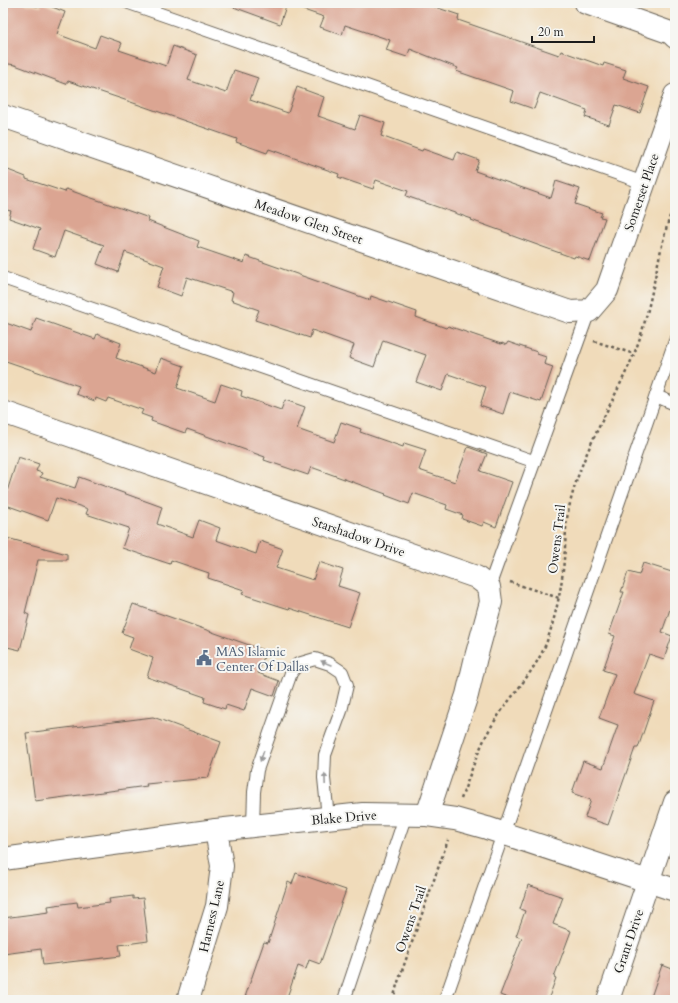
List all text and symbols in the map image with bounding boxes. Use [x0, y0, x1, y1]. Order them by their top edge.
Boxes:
scale bar [532, 18, 594, 44]
text: 20 m [538, 24, 565, 40]
street label: Somerset Place [620, 151, 664, 234]
street label: Meadow Glen Street [252, 195, 365, 249]
street label: Owens Trail [544, 503, 570, 575]
street label: Starshadow Drive [310, 513, 408, 561]
place label: MAS Islamic Center Of Dallas [216, 643, 309, 676]
public building icon: MAS Islamic Center Of Dallas [195, 649, 213, 667]
one-way arrow [321, 660, 332, 666]
one-way arrow [258, 751, 264, 763]
one-way arrow [321, 773, 328, 785]
street label: Blake Drive [311, 806, 378, 830]
street label: Harness Lane [195, 878, 229, 954]
street label: Owens Trail [391, 883, 431, 955]
street label: Grant Drive [610, 907, 648, 976]

